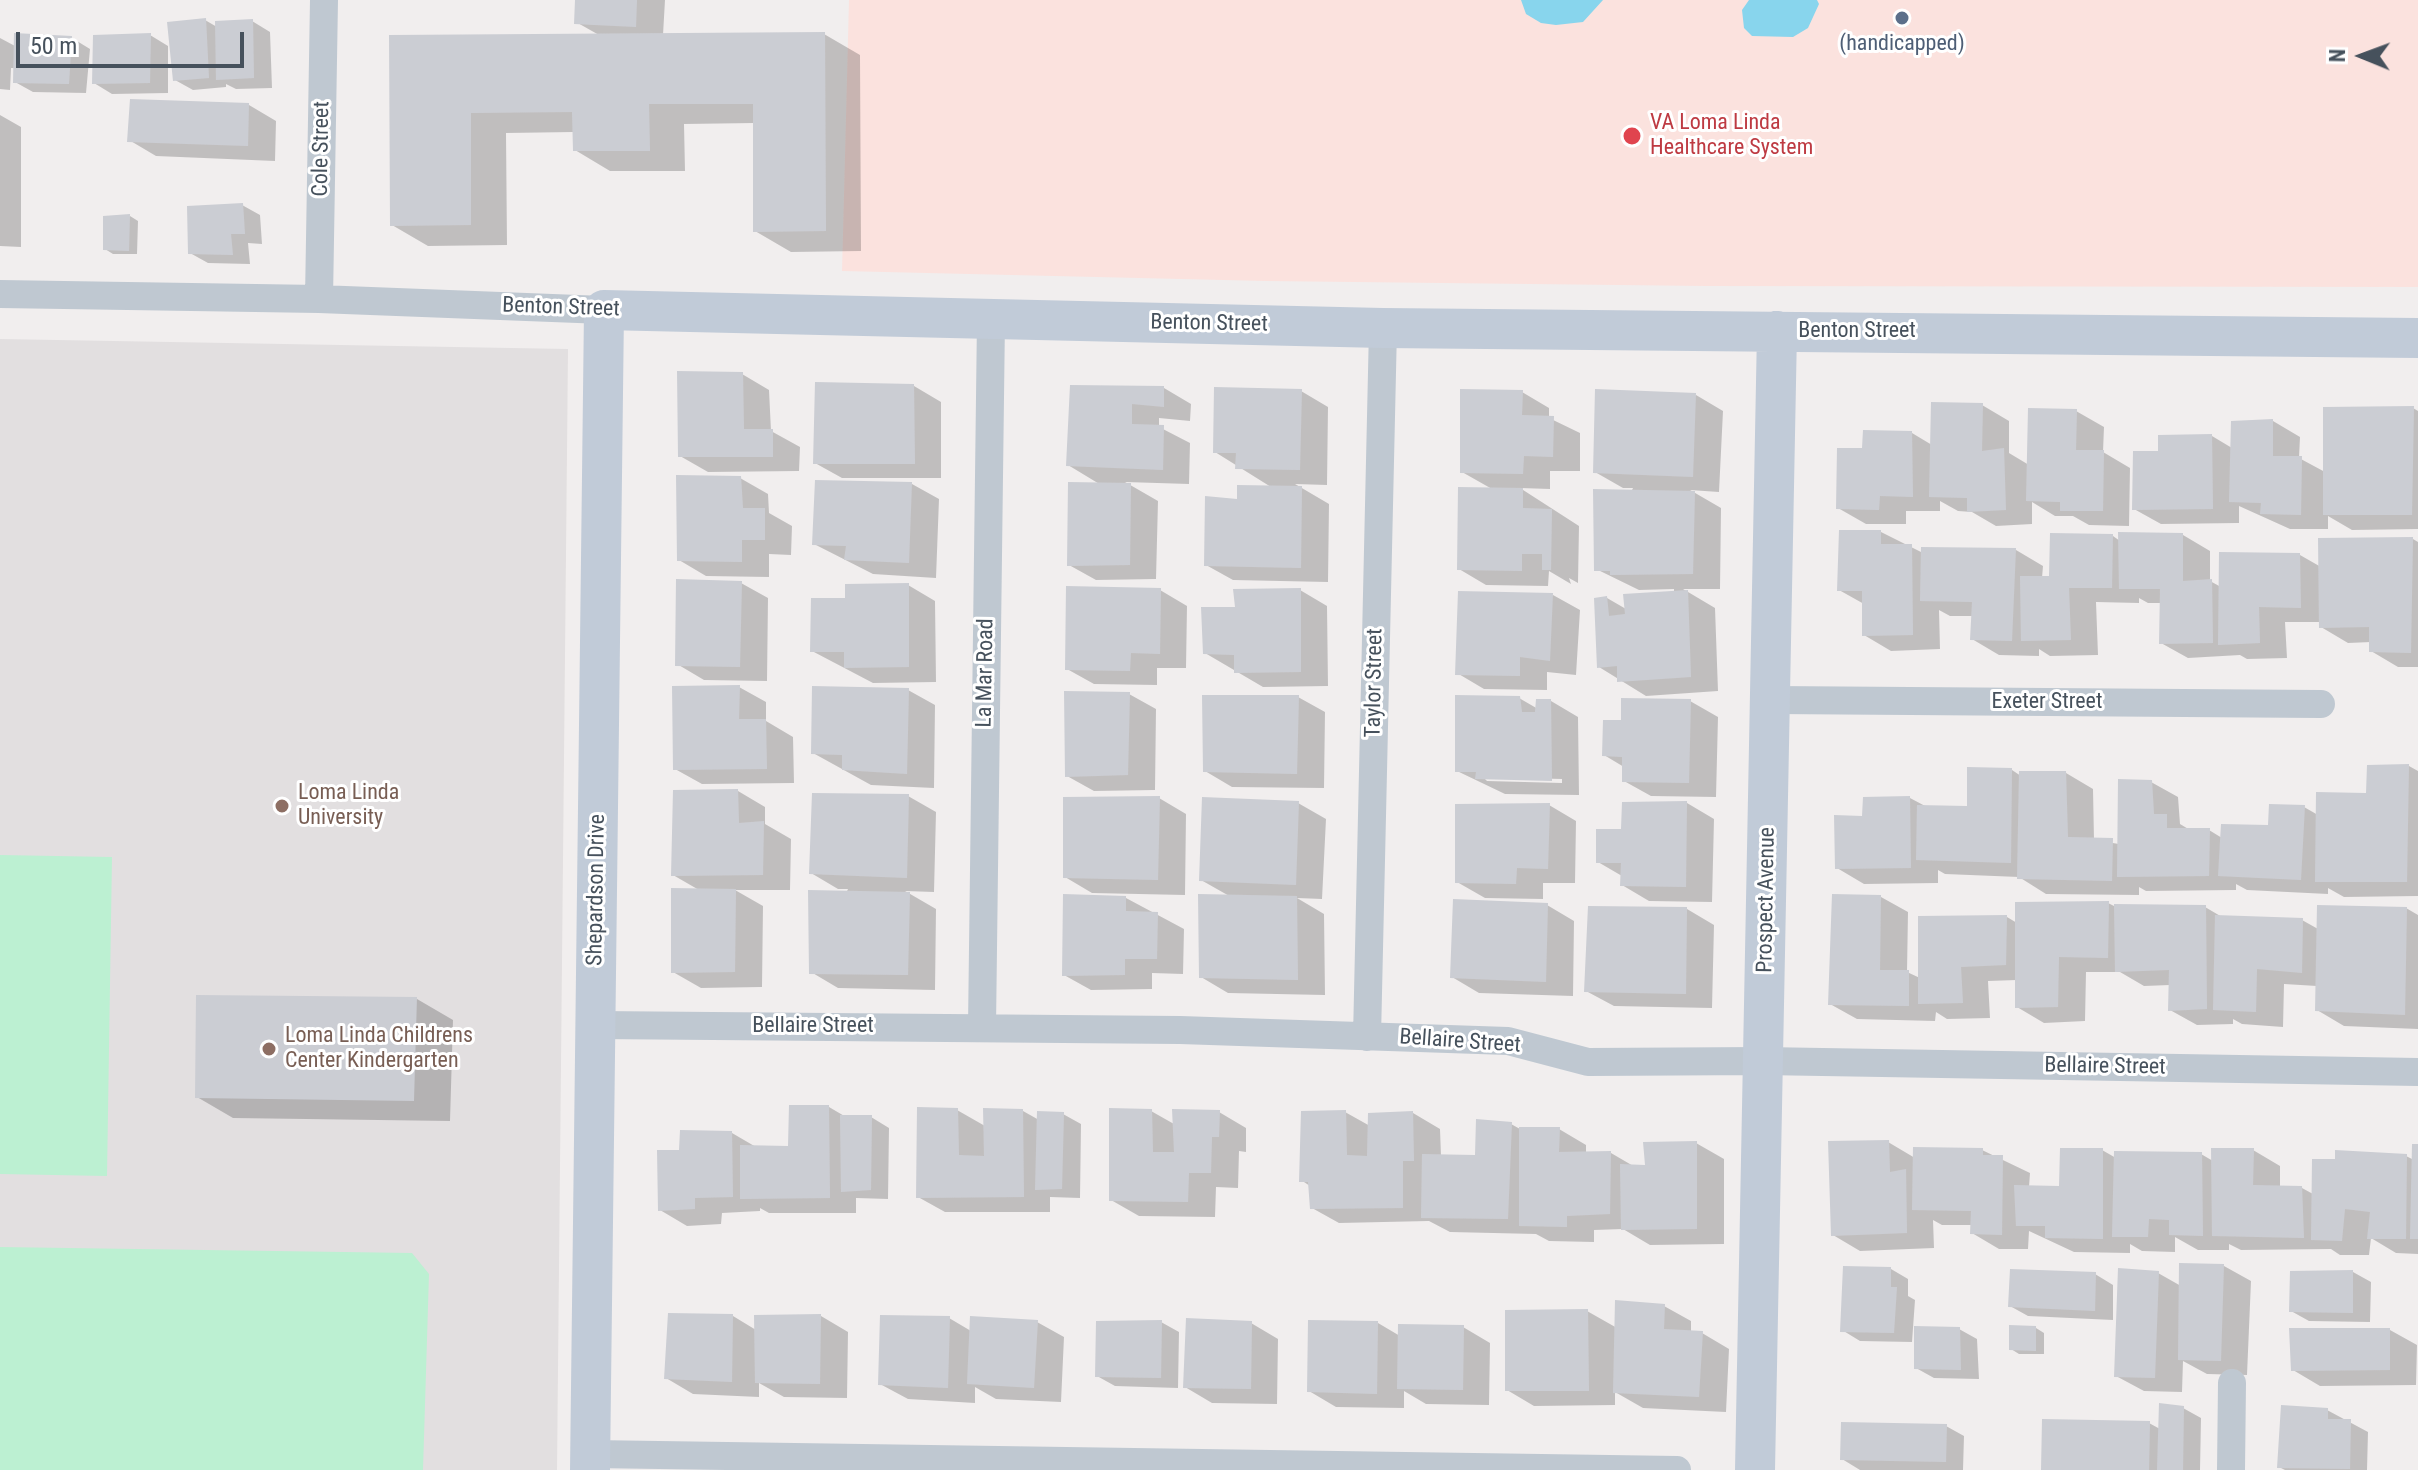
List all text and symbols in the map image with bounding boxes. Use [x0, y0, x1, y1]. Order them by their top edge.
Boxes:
marker: (handicapped) [1893, 9, 1911, 27]
scale bar [20, 16, 248, 66]
north arrow [2322, 16, 2402, 96]
place label: (handicapped) [1839, 31, 1965, 57]
text: 50 m [30, 32, 77, 60]
text: N [2325, 49, 2350, 63]
street label: Cole Street [308, 101, 336, 197]
place label: VA Loma Linda Healthcare System [1650, 110, 1813, 162]
marker: VA Loma Linda Healthcare System [1621, 125, 1643, 147]
street label: Benton Street [502, 293, 620, 323]
street label: Benton Street [1150, 310, 1268, 338]
street label: Benton Street [1798, 318, 1916, 344]
street label: La Mar Road [972, 618, 1000, 728]
street label: Taylor Street [1361, 628, 1389, 738]
street label: Exeter Street [1992, 689, 2102, 715]
place label: Loma Linda University [298, 780, 399, 832]
marker: Loma Linda University [273, 797, 291, 815]
street label: Shepardson Drive [582, 814, 612, 966]
street label: Prospect Avenue [1753, 827, 1781, 973]
street label: Bellaire Street [752, 1013, 874, 1039]
place label: Loma Linda Childrens Center Kindergarten [285, 1023, 473, 1074]
street label: Bellaire Street [1399, 1025, 1521, 1059]
marker: Loma Linda Childrens Center Kindergarten [260, 1040, 278, 1058]
street label: Bellaire Street [2044, 1053, 2166, 1081]

